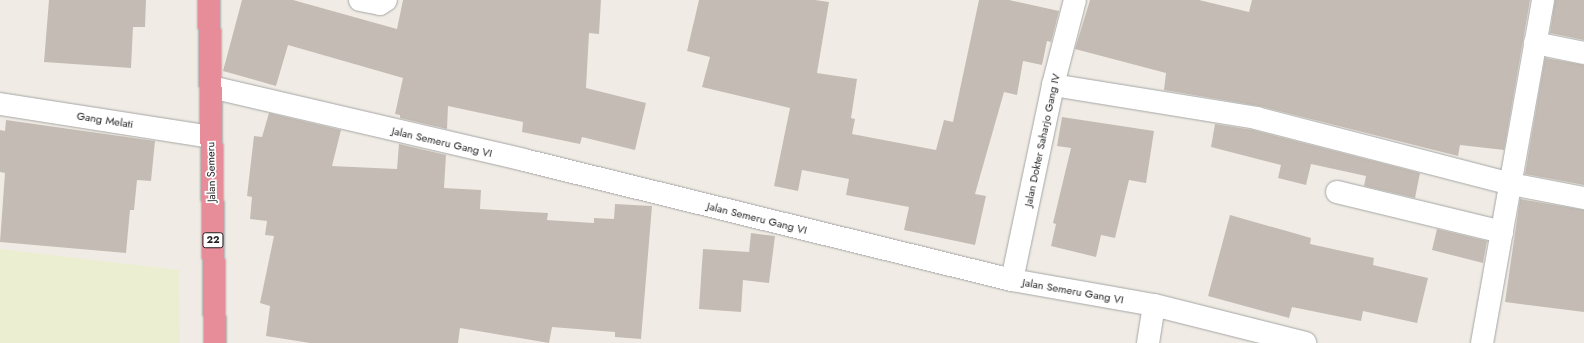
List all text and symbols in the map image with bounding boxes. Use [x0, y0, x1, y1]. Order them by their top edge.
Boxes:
street label: Jalan Dokter Saharjo Gang IV [1021, 72, 1063, 208]
street label: Gang Melati [76, 109, 134, 131]
street label: Jalan Semeru Gang VI [390, 124, 494, 160]
street label: Jalan Semeru [204, 142, 218, 202]
street label: Jalan Semeru Gang VI [706, 199, 808, 237]
road number: 22 [202, 232, 224, 248]
street label: Jalan Semeru Gang VI [1021, 276, 1125, 306]

